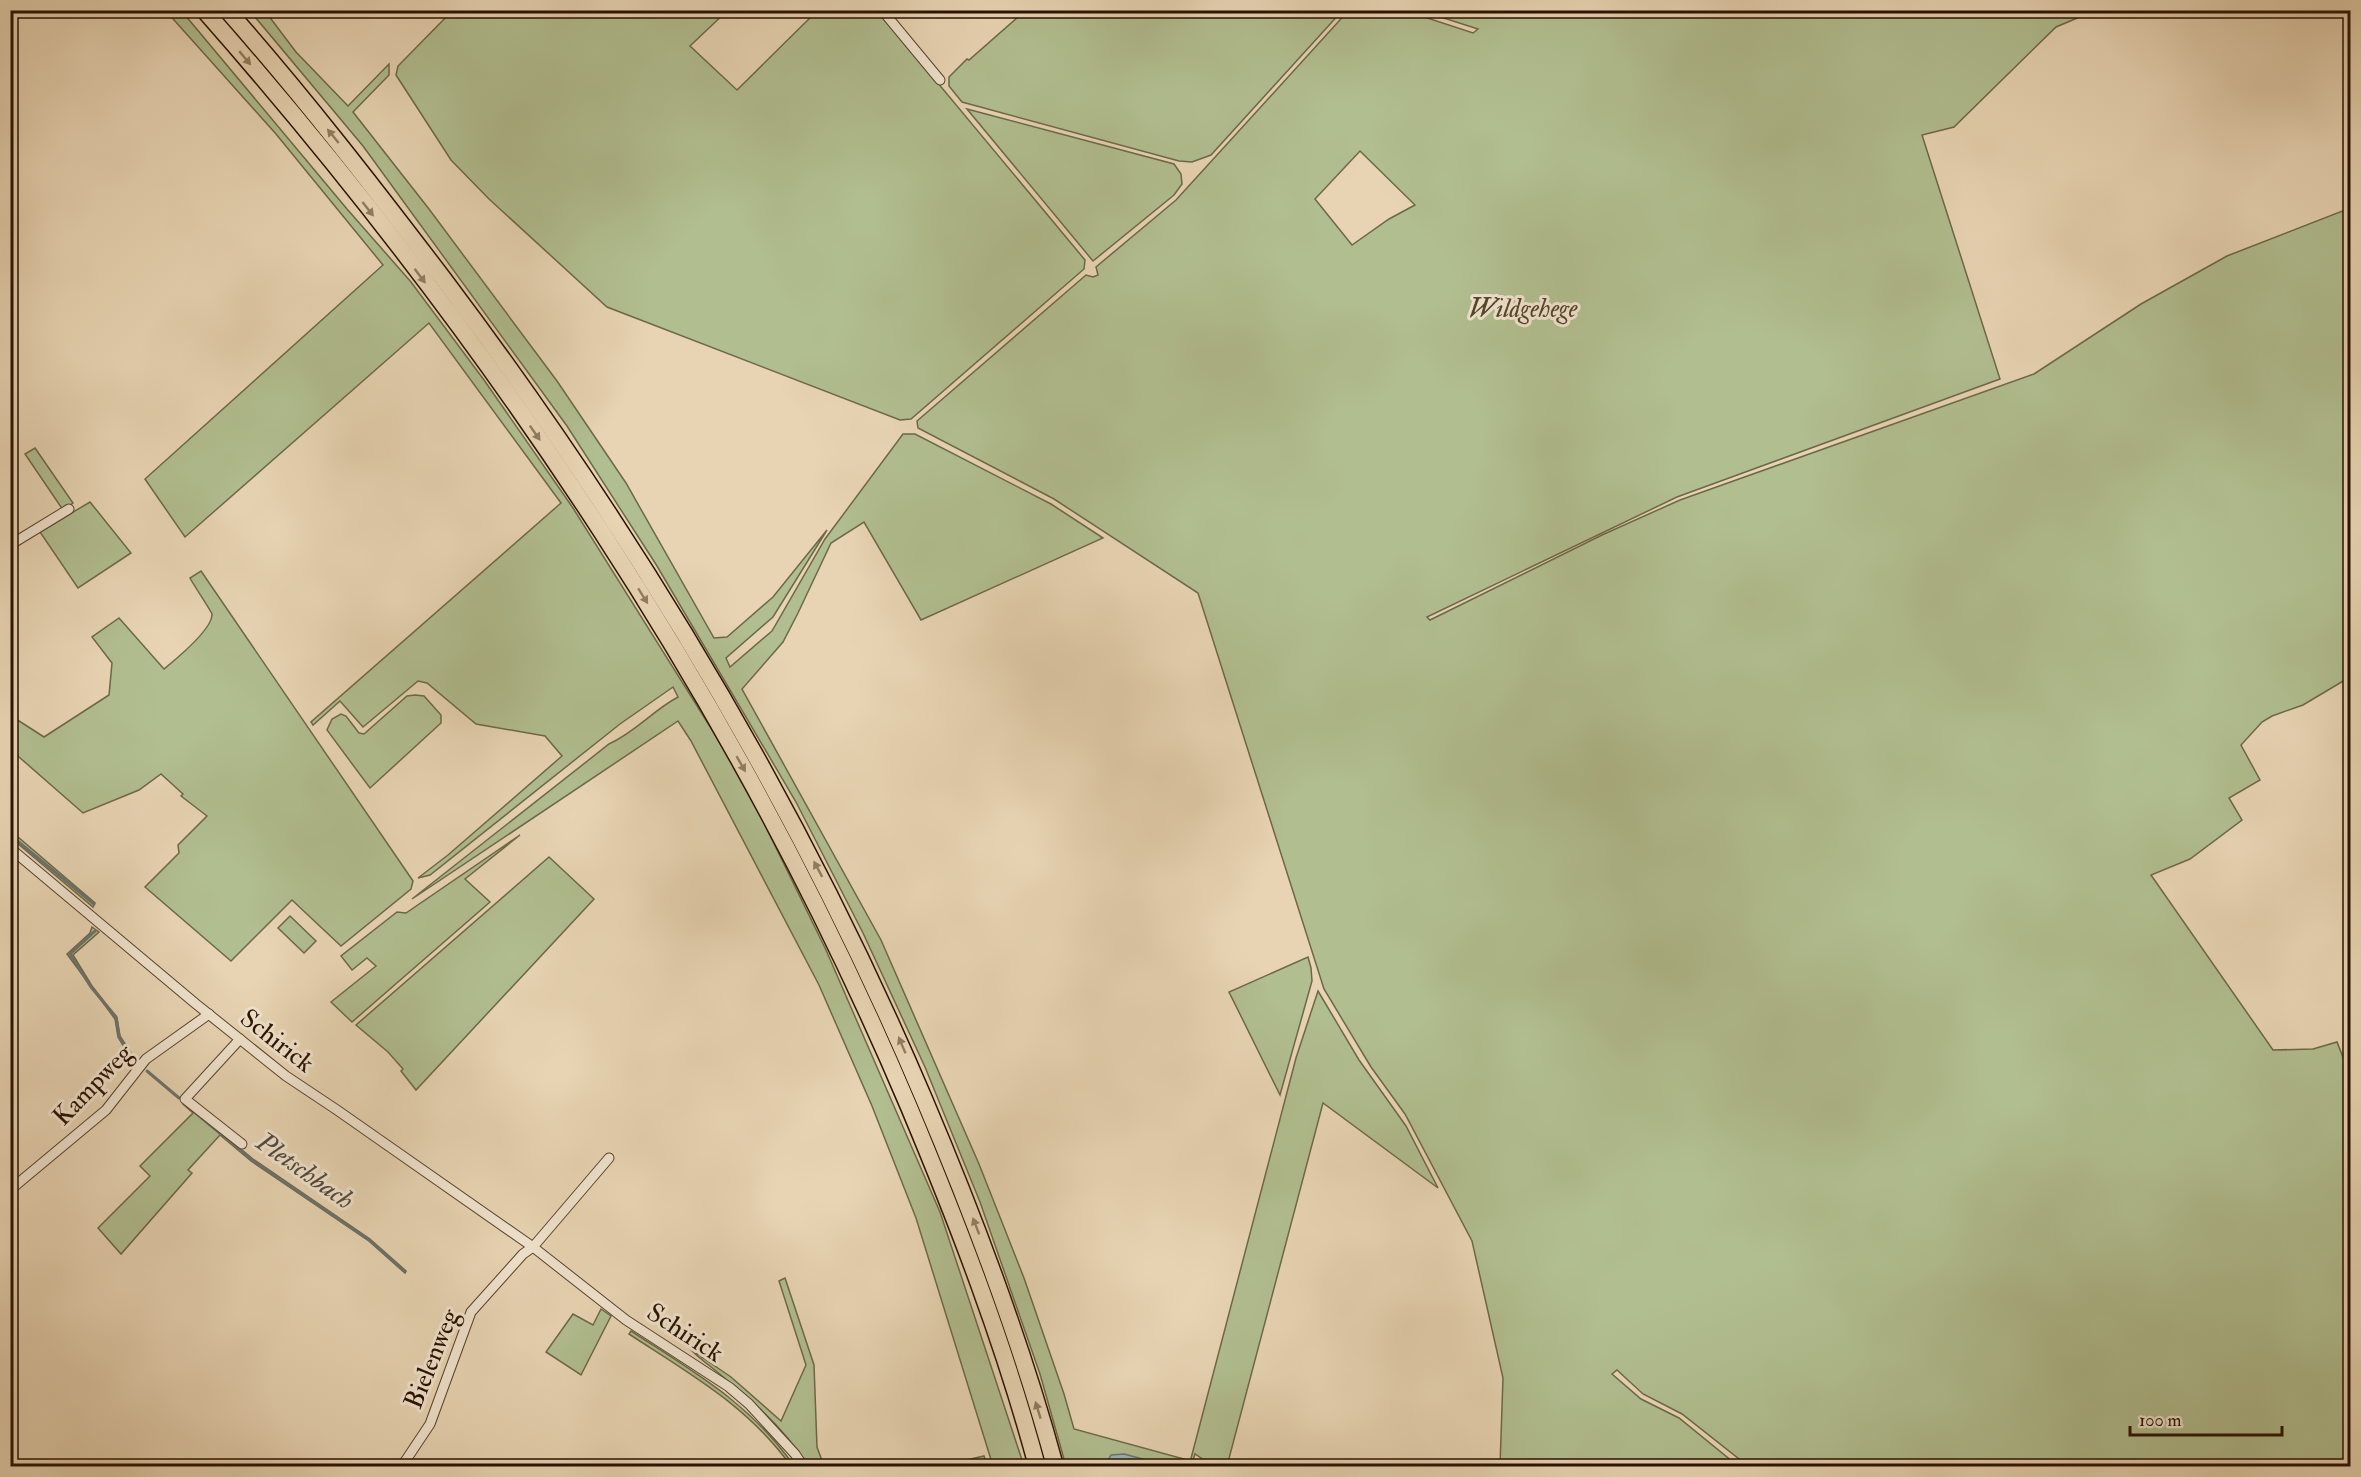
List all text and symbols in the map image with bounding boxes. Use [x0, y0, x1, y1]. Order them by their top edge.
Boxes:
one-way arrow [238, 50, 251, 66]
one-way arrow [327, 128, 340, 144]
one-way arrow [362, 201, 374, 216]
one-way arrow [414, 268, 426, 284]
park label: Wildgehege [1469, 293, 1578, 325]
one-way arrow [529, 425, 541, 441]
one-way arrow [637, 588, 648, 604]
one-way arrow [736, 756, 747, 772]
one-way arrow [813, 861, 823, 878]
street label: Schirick [234, 1002, 321, 1080]
one-way arrow [897, 1036, 907, 1054]
street label: Kampweg [46, 1037, 141, 1133]
water label: Pletschbach [249, 1125, 360, 1217]
one-way arrow [971, 1216, 981, 1234]
street label: Schirick [641, 1296, 730, 1370]
street label: Bielenweg [398, 1303, 467, 1413]
scale bar [2130, 1399, 2282, 1437]
one-way arrow [1033, 1401, 1042, 1419]
text: 100 m [2139, 1409, 2182, 1432]

